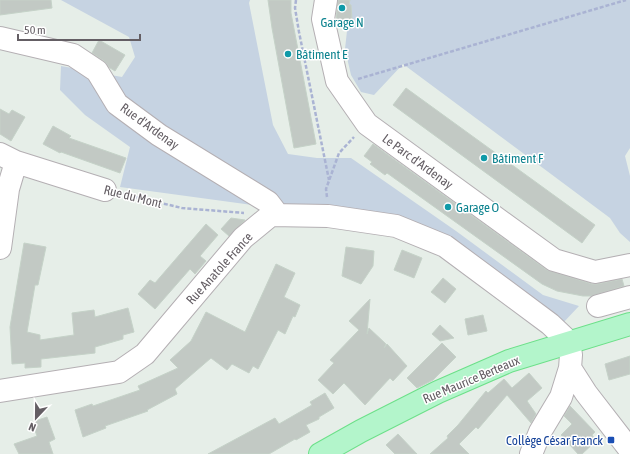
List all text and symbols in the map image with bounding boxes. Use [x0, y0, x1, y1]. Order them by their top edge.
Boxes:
marker: Garage N [337, 3, 347, 13]
place label: Garage N [320, 15, 364, 30]
scale bar [18, 16, 140, 42]
text: 50 m [24, 23, 46, 37]
place label: Bâtiment E [296, 47, 348, 62]
marker: Bâtiment E [283, 49, 293, 59]
street label: Rue d'Ardenay [117, 100, 182, 153]
street label: Le Parc d'Ardenay [379, 131, 456, 192]
place label: Bâtiment F [492, 151, 544, 166]
marker: Bâtiment F [479, 153, 489, 163]
street label: Rue du Mont [102, 182, 164, 211]
place label: Garage O [456, 200, 500, 215]
marker: Garage O [443, 202, 453, 212]
street label: Rue Anatole France [183, 229, 256, 307]
street label: Rue Maurice Berteaux [421, 352, 523, 407]
north arrow [16, 398, 56, 438]
text: N [27, 420, 38, 434]
place label: Collège César Franck [506, 433, 603, 448]
marker: Collège César Franck [606, 435, 616, 445]

